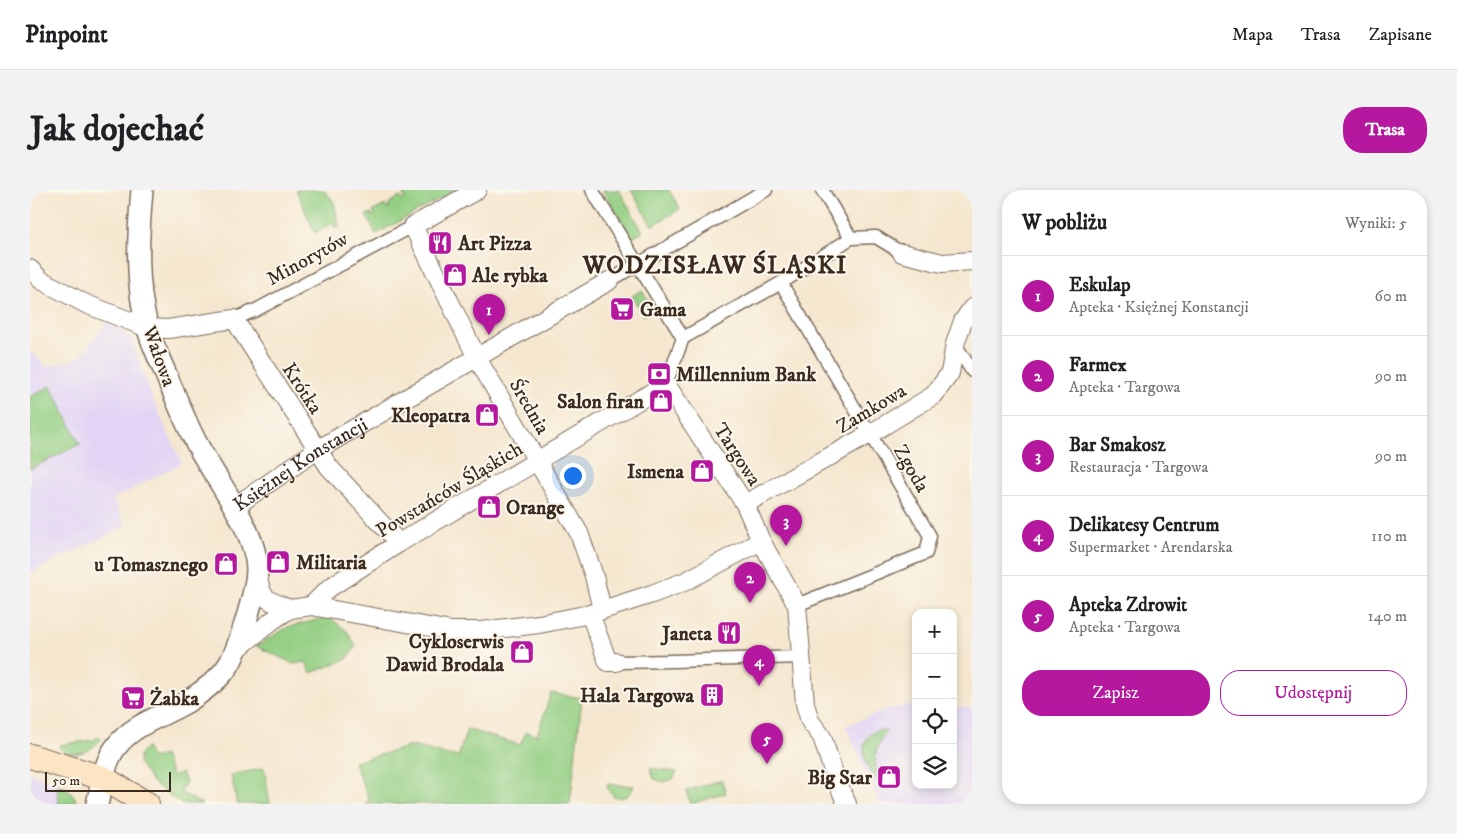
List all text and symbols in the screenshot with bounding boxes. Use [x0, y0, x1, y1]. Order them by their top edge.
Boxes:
text: Pinpoint [25, 20, 108, 50]
text: Mapa [1232, 24, 1273, 46]
text: Trasa [1301, 24, 1341, 46]
text: Zapisane [1369, 24, 1432, 46]
button: Trasa [1343, 107, 1427, 153]
text: Jak dojechać [30, 108, 204, 152]
text: W pobliżu [1022, 210, 1107, 236]
text: Wyniki: 5 [1345, 213, 1407, 233]
street label: Minorytów [263, 227, 353, 292]
restaurant icon: Art Pizza [427, 230, 453, 256]
place label: Art Pizza [457, 232, 532, 257]
district label: WODZISŁAW ŚLĄSKI [582, 250, 847, 281]
shop icon: Ale rybka [442, 262, 468, 288]
place label: Ale rybka [471, 264, 548, 289]
text: Eskulap [1069, 274, 1131, 297]
text: 1 [1035, 286, 1041, 306]
text: 60 m [1375, 286, 1407, 306]
pin: 1 [473, 294, 505, 335]
supermarket icon: Gama [609, 296, 635, 322]
text: Apteka · Księżnej Konstancji [1069, 297, 1249, 317]
place label: Gama [640, 298, 687, 323]
street label: Wałowa [136, 322, 181, 391]
text: Farmex [1069, 354, 1127, 377]
street label: Krótka [276, 359, 328, 420]
bank icon: Millennium Bank [646, 361, 672, 387]
place label: Millennium Bank [676, 363, 817, 388]
text: 2 [1034, 366, 1042, 386]
text: 90 m [1375, 366, 1407, 386]
street label: Średnia [503, 374, 556, 440]
text: Apteka · Targowa [1069, 377, 1180, 397]
street label: Zamkowa [832, 378, 912, 440]
shop icon: Salon firan [648, 388, 674, 414]
place label: Salon firan [557, 390, 645, 415]
shop icon: Kleopatra [474, 402, 500, 428]
place label: Kleopatra [391, 404, 470, 429]
street label: Księżnej Konstancji [229, 412, 372, 518]
street label: Targowa [707, 419, 767, 491]
text: Bar Smakosz [1069, 434, 1166, 457]
street label: Powstańców Śląskich [371, 435, 528, 544]
street label: Zgoda [887, 441, 934, 497]
text: 3 [1035, 446, 1041, 466]
text: 90 m [1375, 446, 1407, 466]
text: Restauracja · Targowa [1069, 457, 1208, 477]
shop icon: Ismena [689, 458, 715, 484]
place label: Ismena [627, 460, 685, 485]
your location [560, 463, 586, 489]
shop icon: Orange [476, 494, 502, 520]
place label: Orange [506, 496, 565, 521]
pin: 3 [770, 505, 802, 546]
text: Delikatesy Centrum [1069, 514, 1219, 537]
text: 4 [1033, 526, 1043, 546]
text: 110 m [1371, 526, 1407, 546]
text: Supermarket · Arendarska [1069, 537, 1233, 557]
shop icon: Militaria [265, 549, 291, 575]
shop icon: u Tomasznego [213, 551, 239, 577]
place label: Militaria [296, 551, 367, 576]
place label: u Tomasznego [94, 553, 208, 578]
pin: 2 [734, 562, 766, 603]
text: Apteka Zdrowit [1069, 594, 1187, 617]
text: 5 [1034, 606, 1042, 626]
text: 140 m [1368, 606, 1407, 626]
map controls [912, 609, 957, 789]
button: + [912, 609, 957, 654]
text: Apteka · Targowa [1069, 617, 1180, 637]
restaurant icon: Janeta [716, 620, 742, 646]
place label: Janeta [660, 622, 712, 647]
place label: Cykloserwis Dawid Brodala [386, 630, 504, 678]
shop icon: Cykloserwis Dawid Brodala [509, 639, 535, 665]
pin: 4 [743, 645, 775, 686]
button: − [912, 654, 957, 699]
button: Zapisz [1022, 670, 1210, 716]
button: Udostępnij [1220, 670, 1407, 716]
building icon: Hala Targowa [699, 682, 725, 708]
place label: Hala Targowa [580, 684, 695, 709]
supermarket icon: Żabka [120, 685, 146, 711]
place label: Żabka [150, 686, 200, 712]
button: locate [912, 699, 957, 744]
pin: 5 [751, 723, 783, 764]
button: layers [912, 744, 957, 789]
shop icon: Big Star [876, 764, 902, 790]
place label: Big Star [807, 766, 873, 791]
scale bar [45, 769, 171, 792]
text: 50 m [52, 772, 80, 790]

